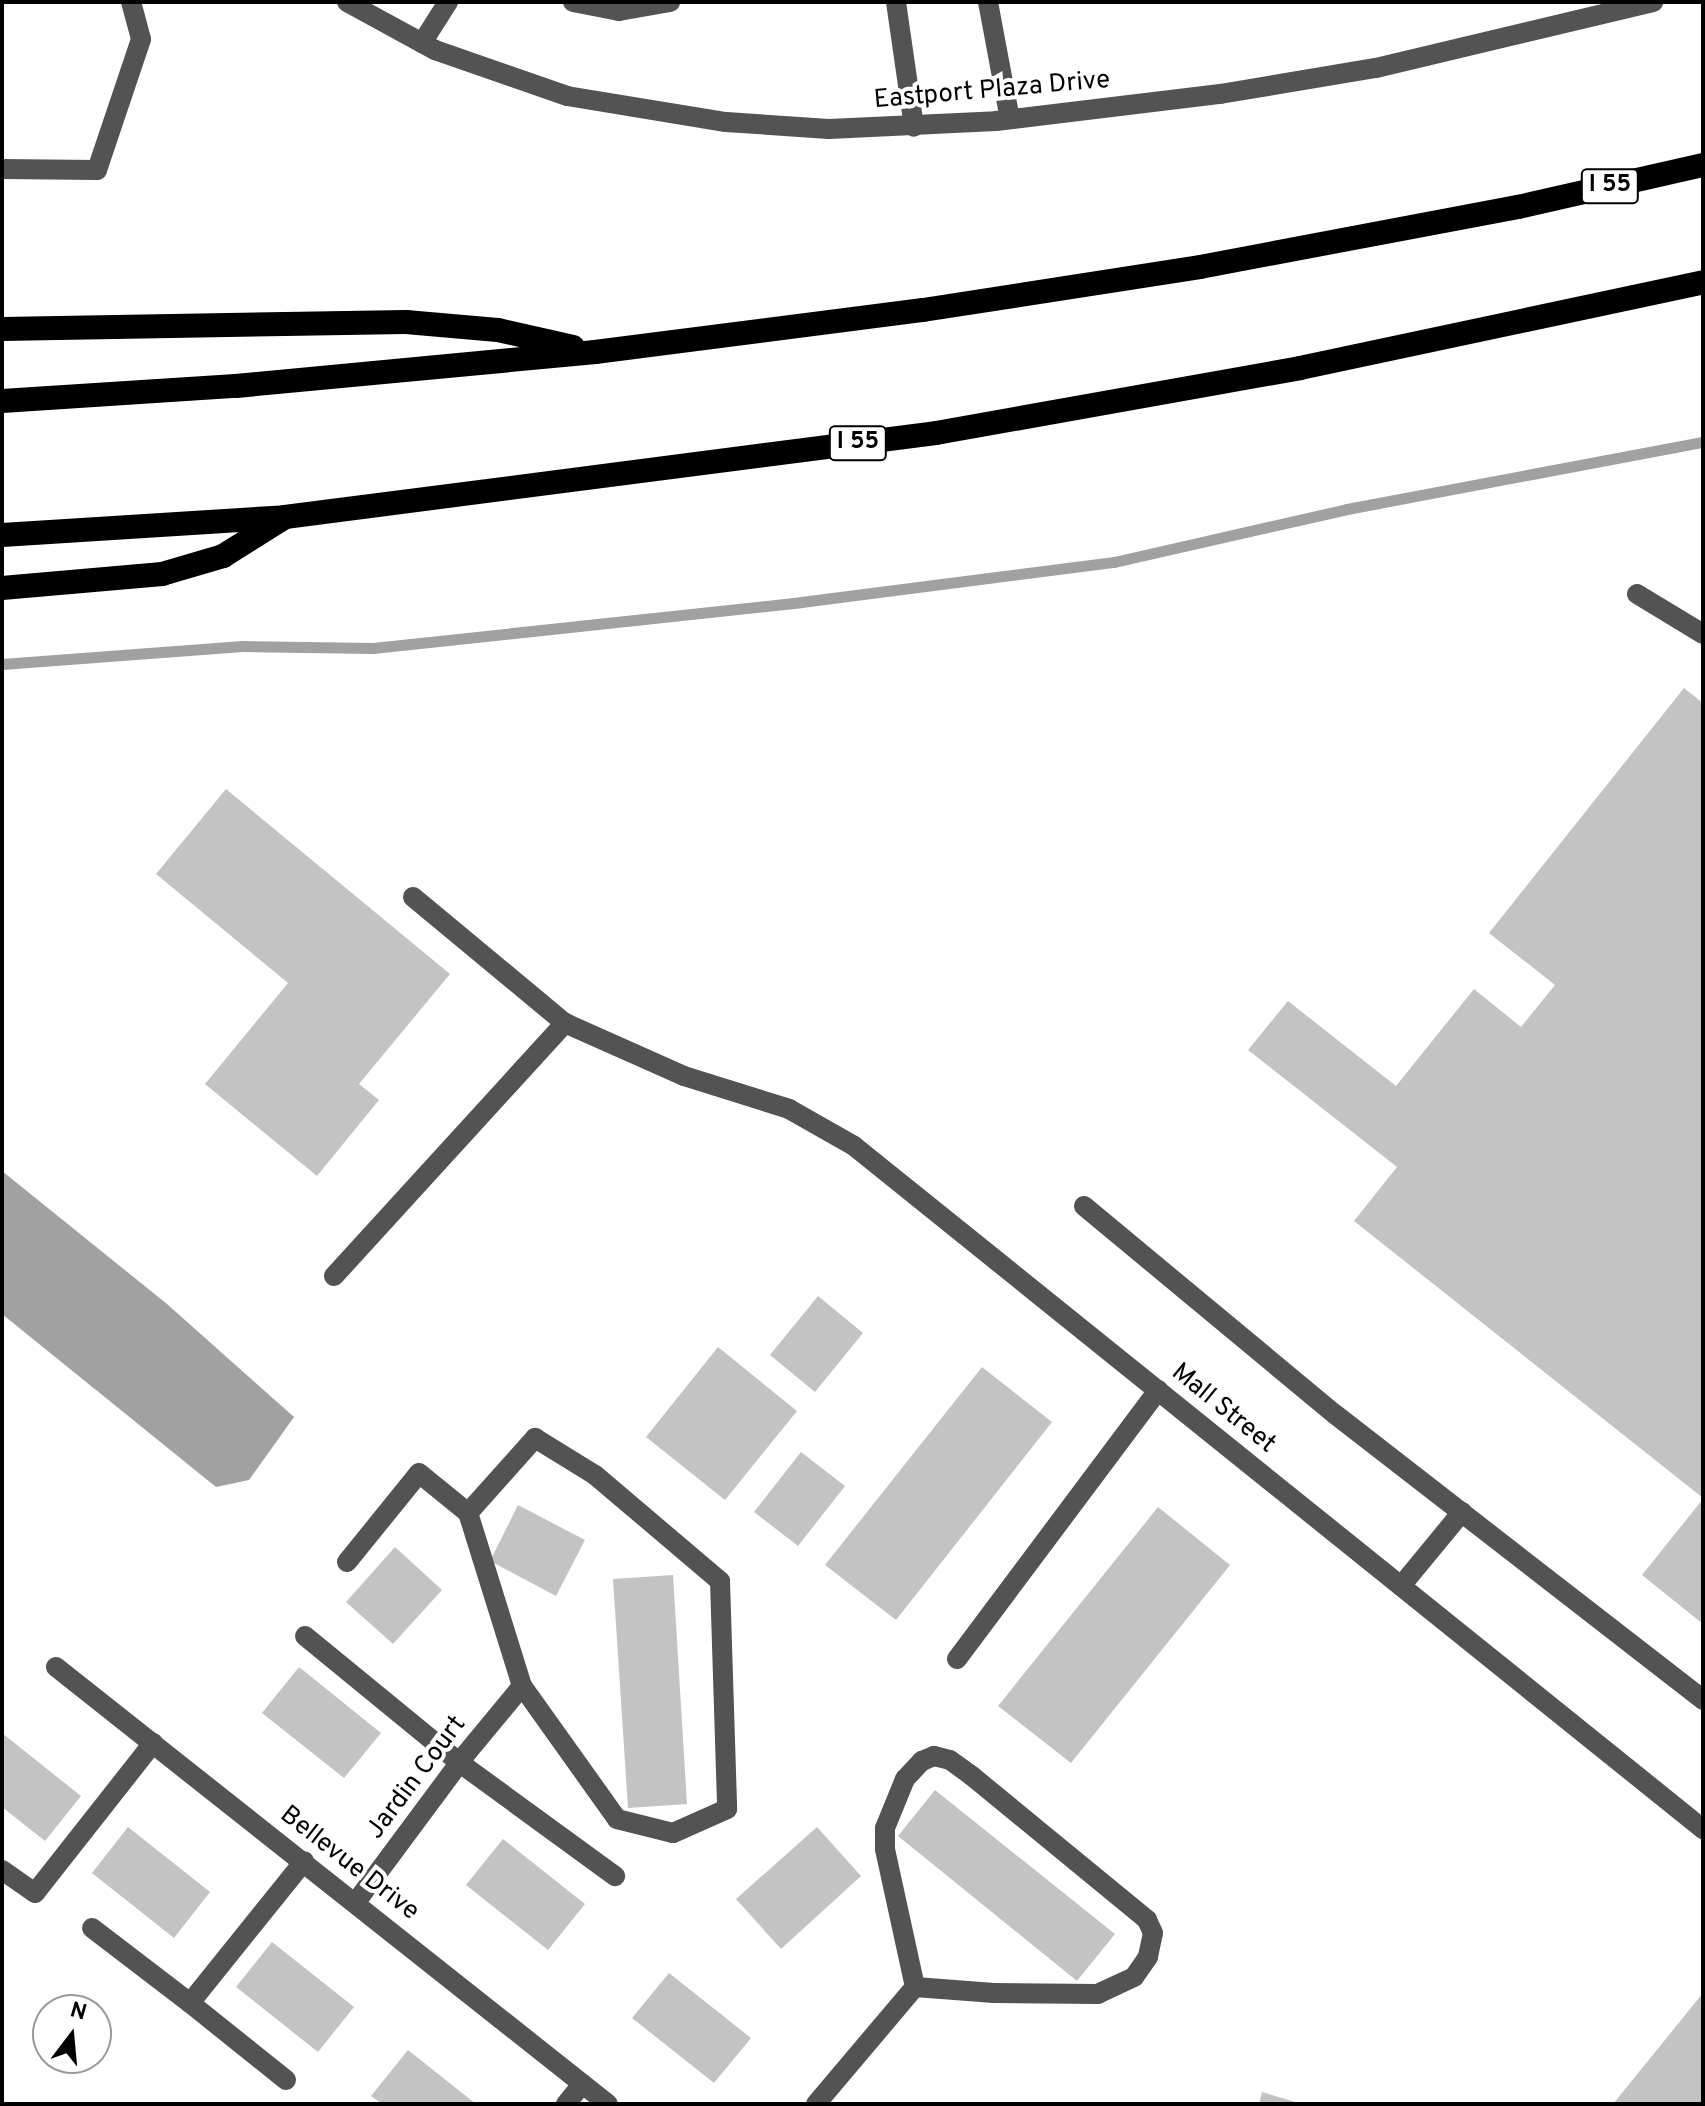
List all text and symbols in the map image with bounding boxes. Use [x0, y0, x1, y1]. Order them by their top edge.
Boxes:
street label: Eastport Plaza Drive [873, 65, 1111, 117]
road number: I 55 [1580, 166, 1640, 206]
road number: I 55 [828, 423, 888, 463]
street label: Mall Street [1165, 1358, 1281, 1460]
street label: Jardin Court [361, 1710, 473, 1846]
street label: Bellevue Drive [273, 1800, 425, 1928]
north arrow [32, 1994, 112, 2074]
text: N [67, 1997, 90, 2028]

